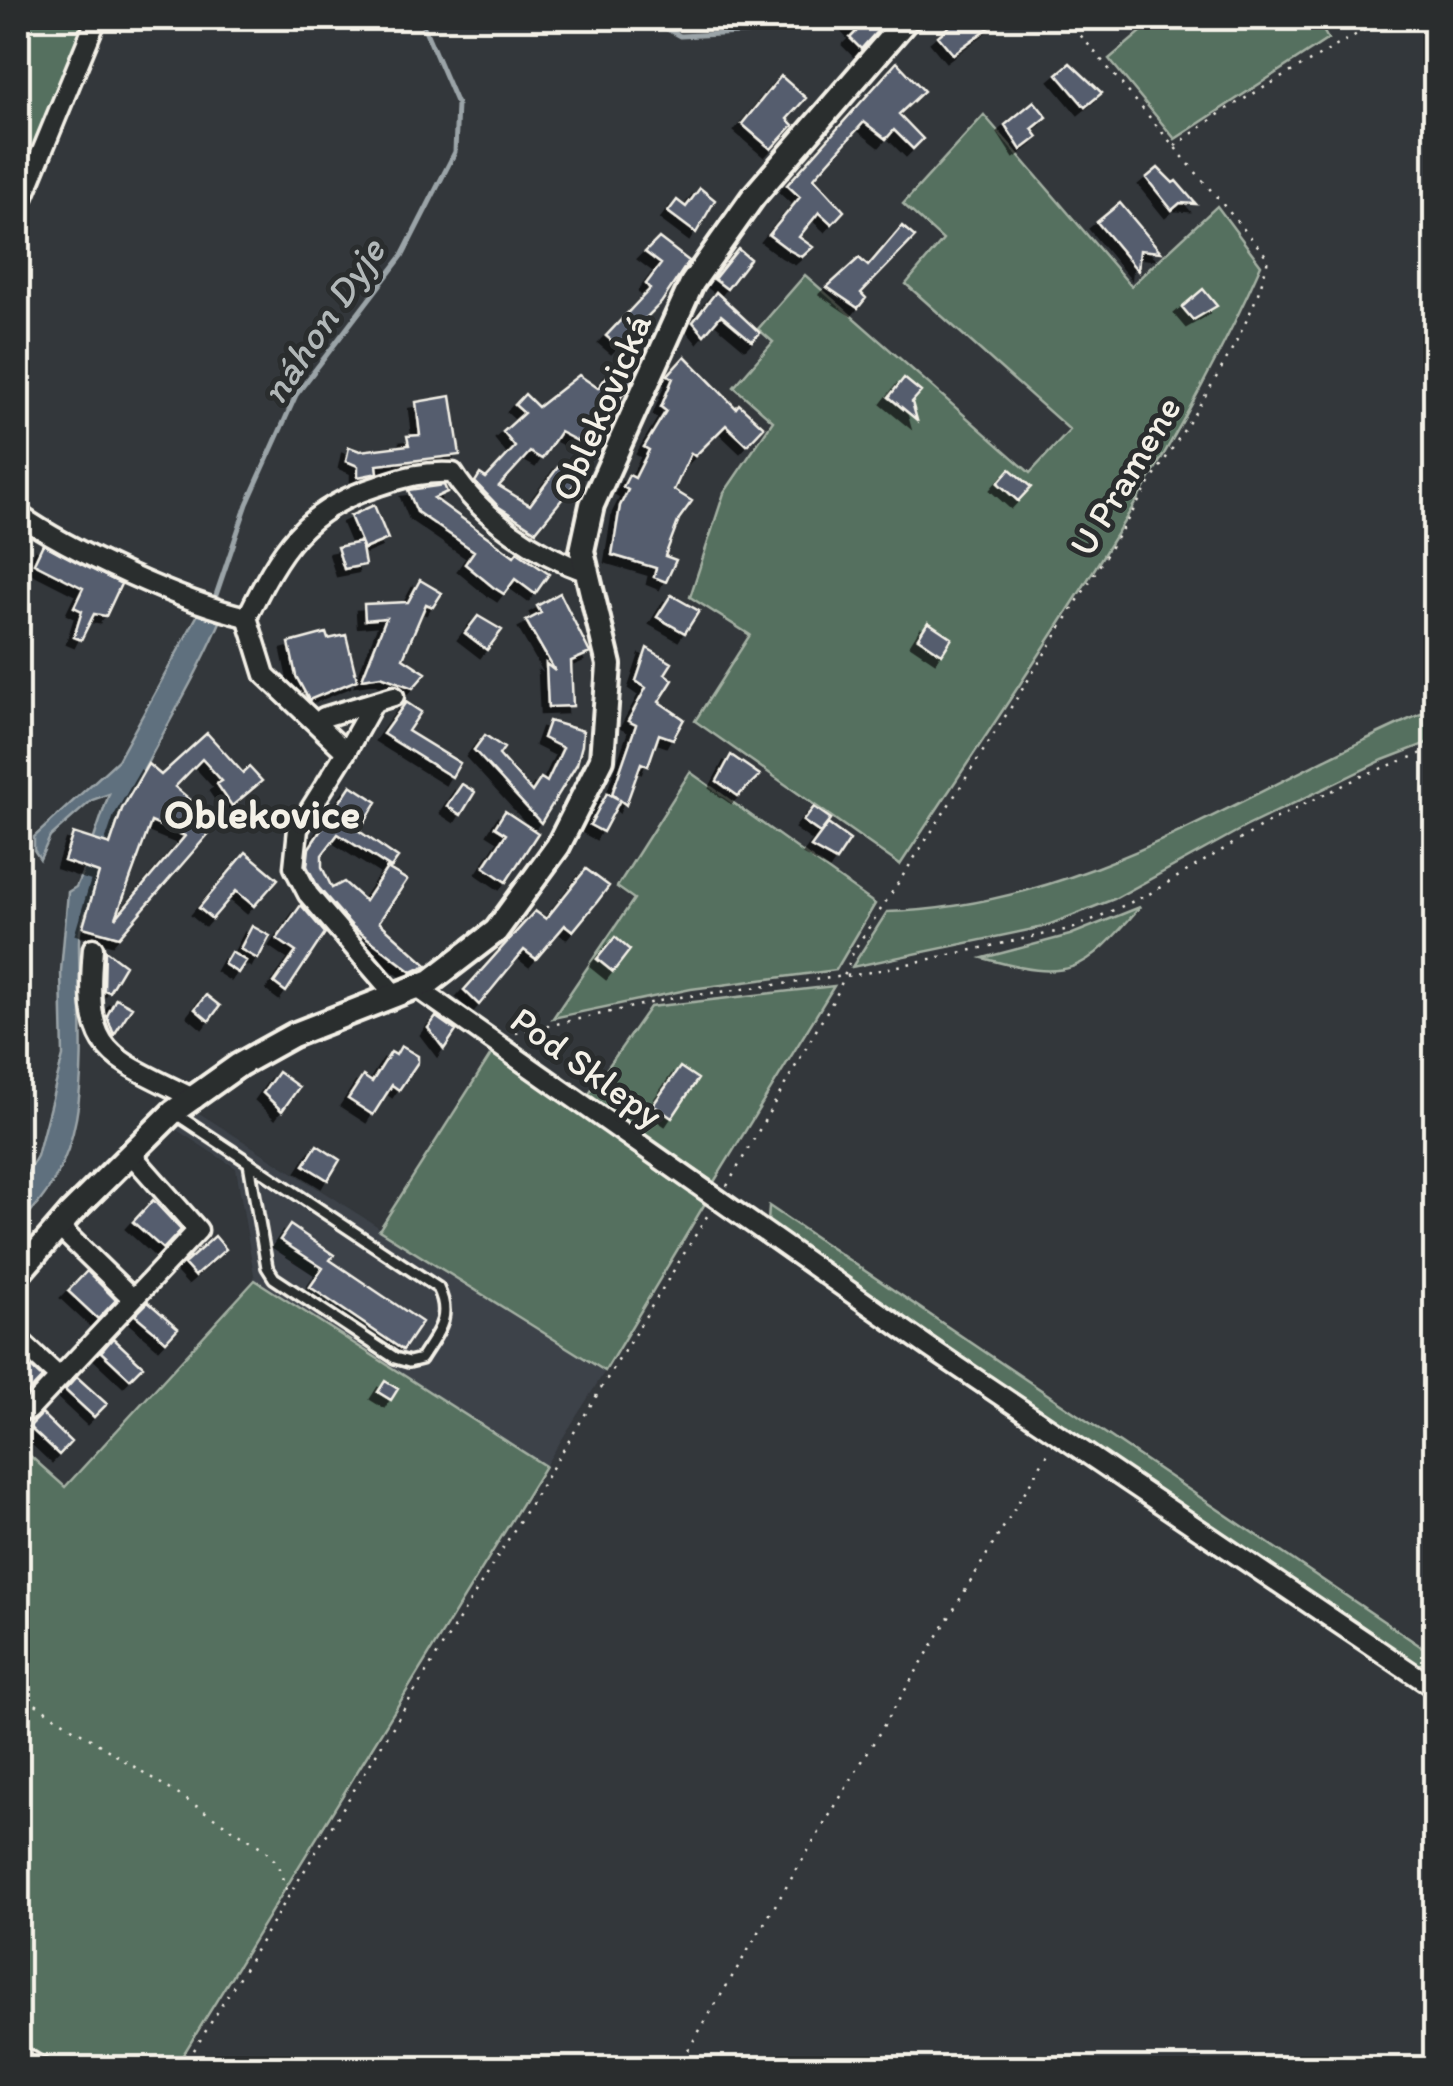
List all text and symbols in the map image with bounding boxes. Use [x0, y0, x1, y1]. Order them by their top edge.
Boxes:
water label: náhon Dyje [249, 227, 396, 413]
street label: Oblekovická [541, 306, 661, 508]
street label: U Pramene [1059, 388, 1191, 564]
district label: Oblekovice [164, 788, 360, 839]
street label: Pod Sklepy [502, 996, 672, 1138]

